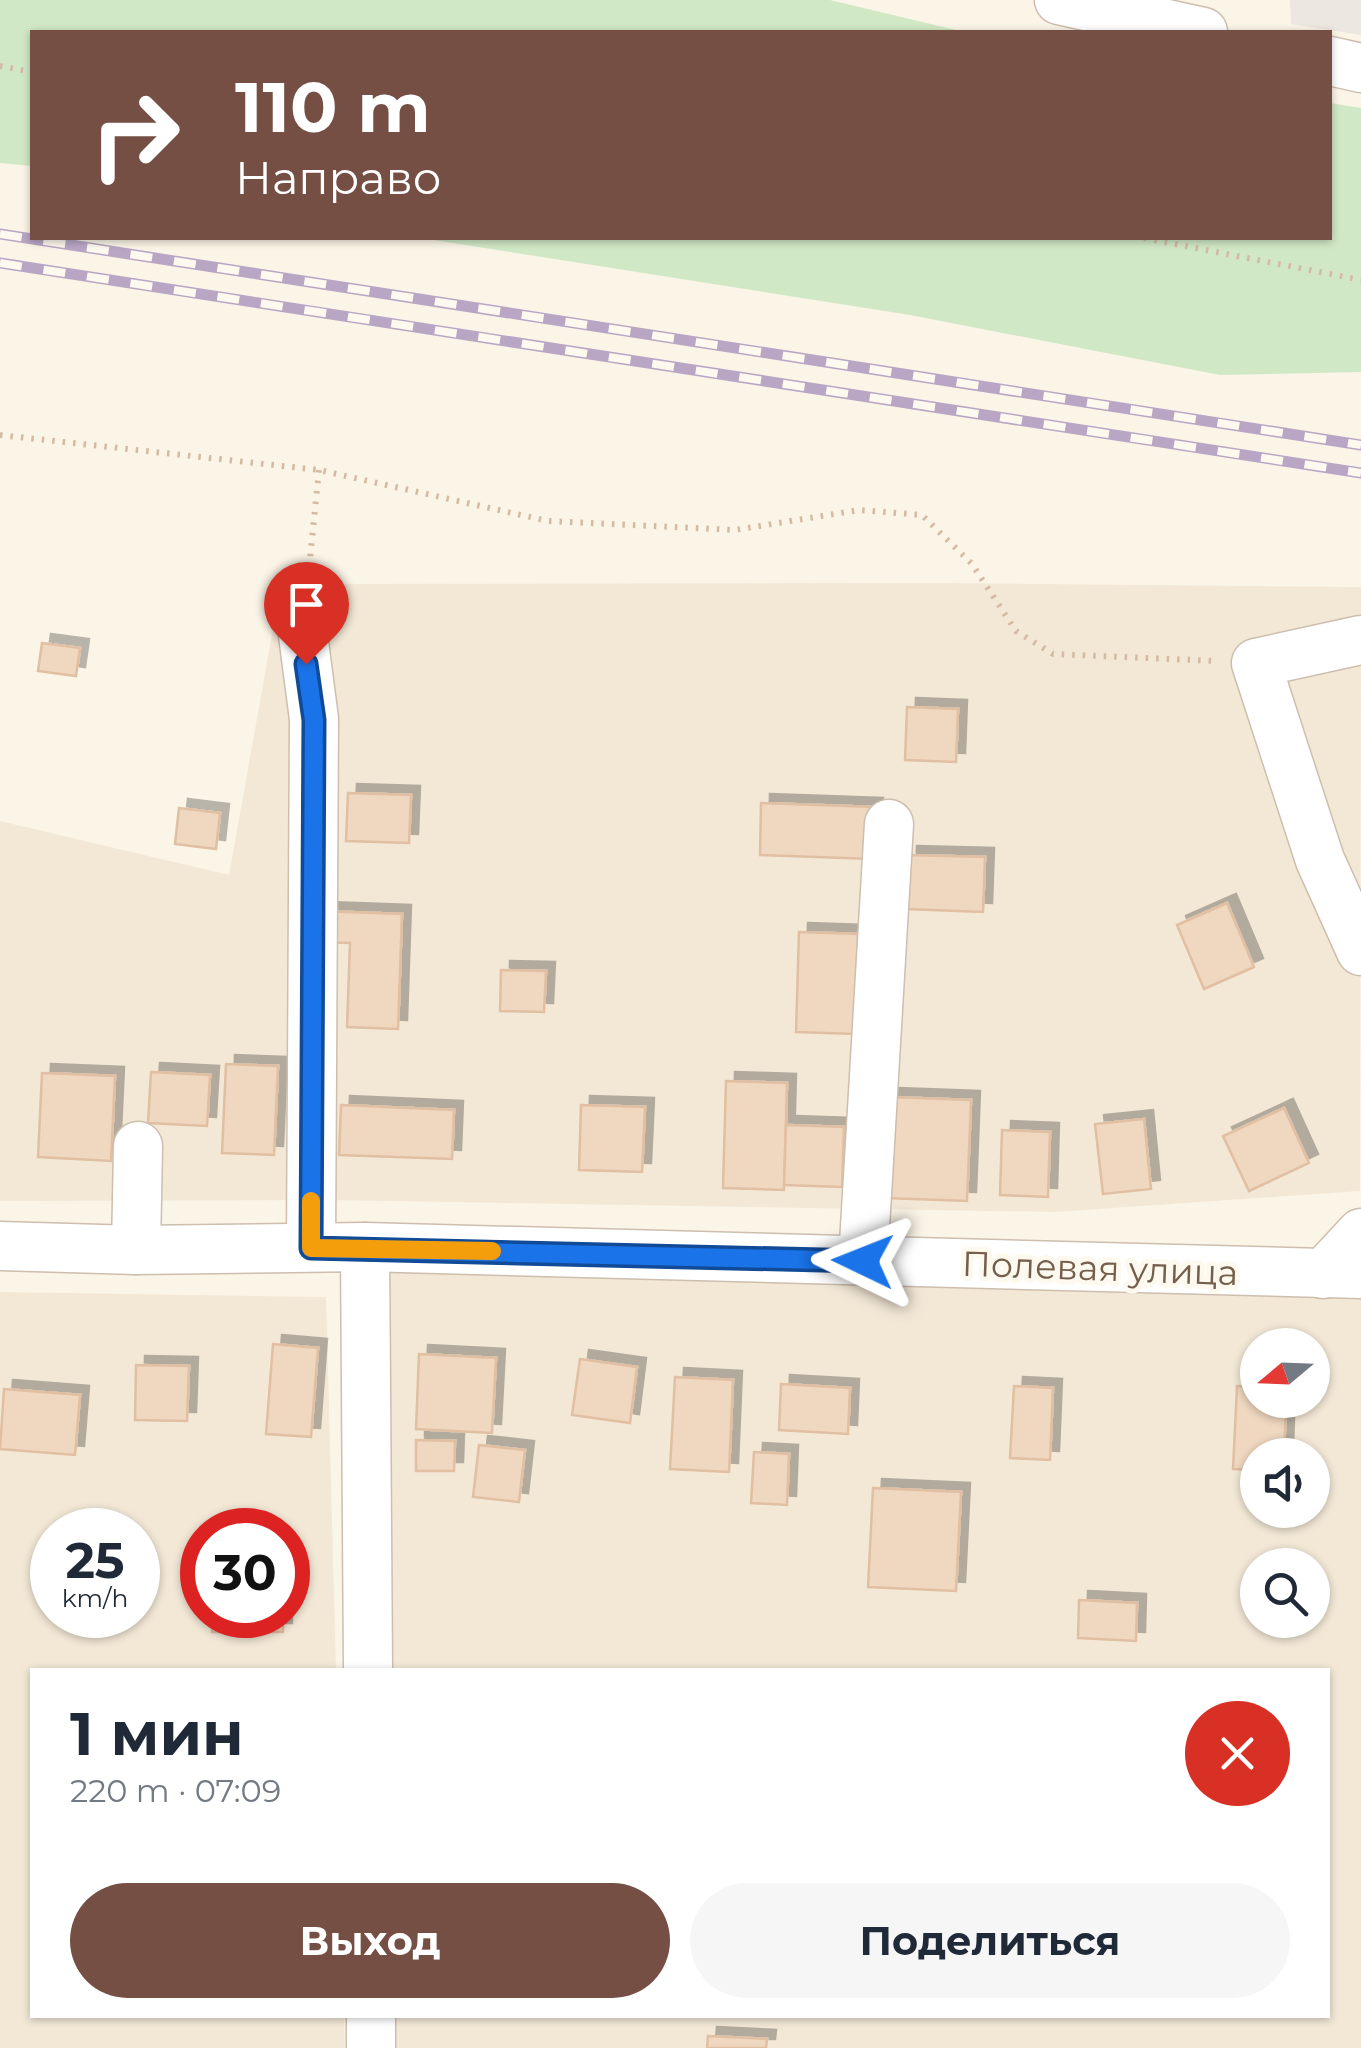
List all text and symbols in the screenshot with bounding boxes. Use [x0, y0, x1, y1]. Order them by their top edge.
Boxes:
text: 110 m [235, 64, 431, 150]
icon: right [70, 70, 200, 200]
text: Направо [235, 150, 441, 205]
pin [264, 562, 349, 665]
icon: arrive [279, 577, 334, 632]
position arrow [811, 1209, 915, 1313]
street label: Полевая улица [961, 1242, 1239, 1294]
north arrow [1240, 1328, 1330, 1418]
map controls [1240, 1328, 1330, 1638]
button: sound [1240, 1438, 1330, 1528]
speed limit sign: 30 [180, 1508, 310, 1638]
text: 25 [65, 1530, 125, 1591]
button: search [1240, 1548, 1330, 1638]
text: km/h [62, 1583, 128, 1613]
text: 1 мин [70, 1697, 244, 1770]
button: close [1185, 1701, 1290, 1806]
text: 220 m · 07:09 [70, 1771, 281, 1810]
button: Выход [70, 1883, 670, 1998]
button: Поделиться [690, 1883, 1290, 1998]

